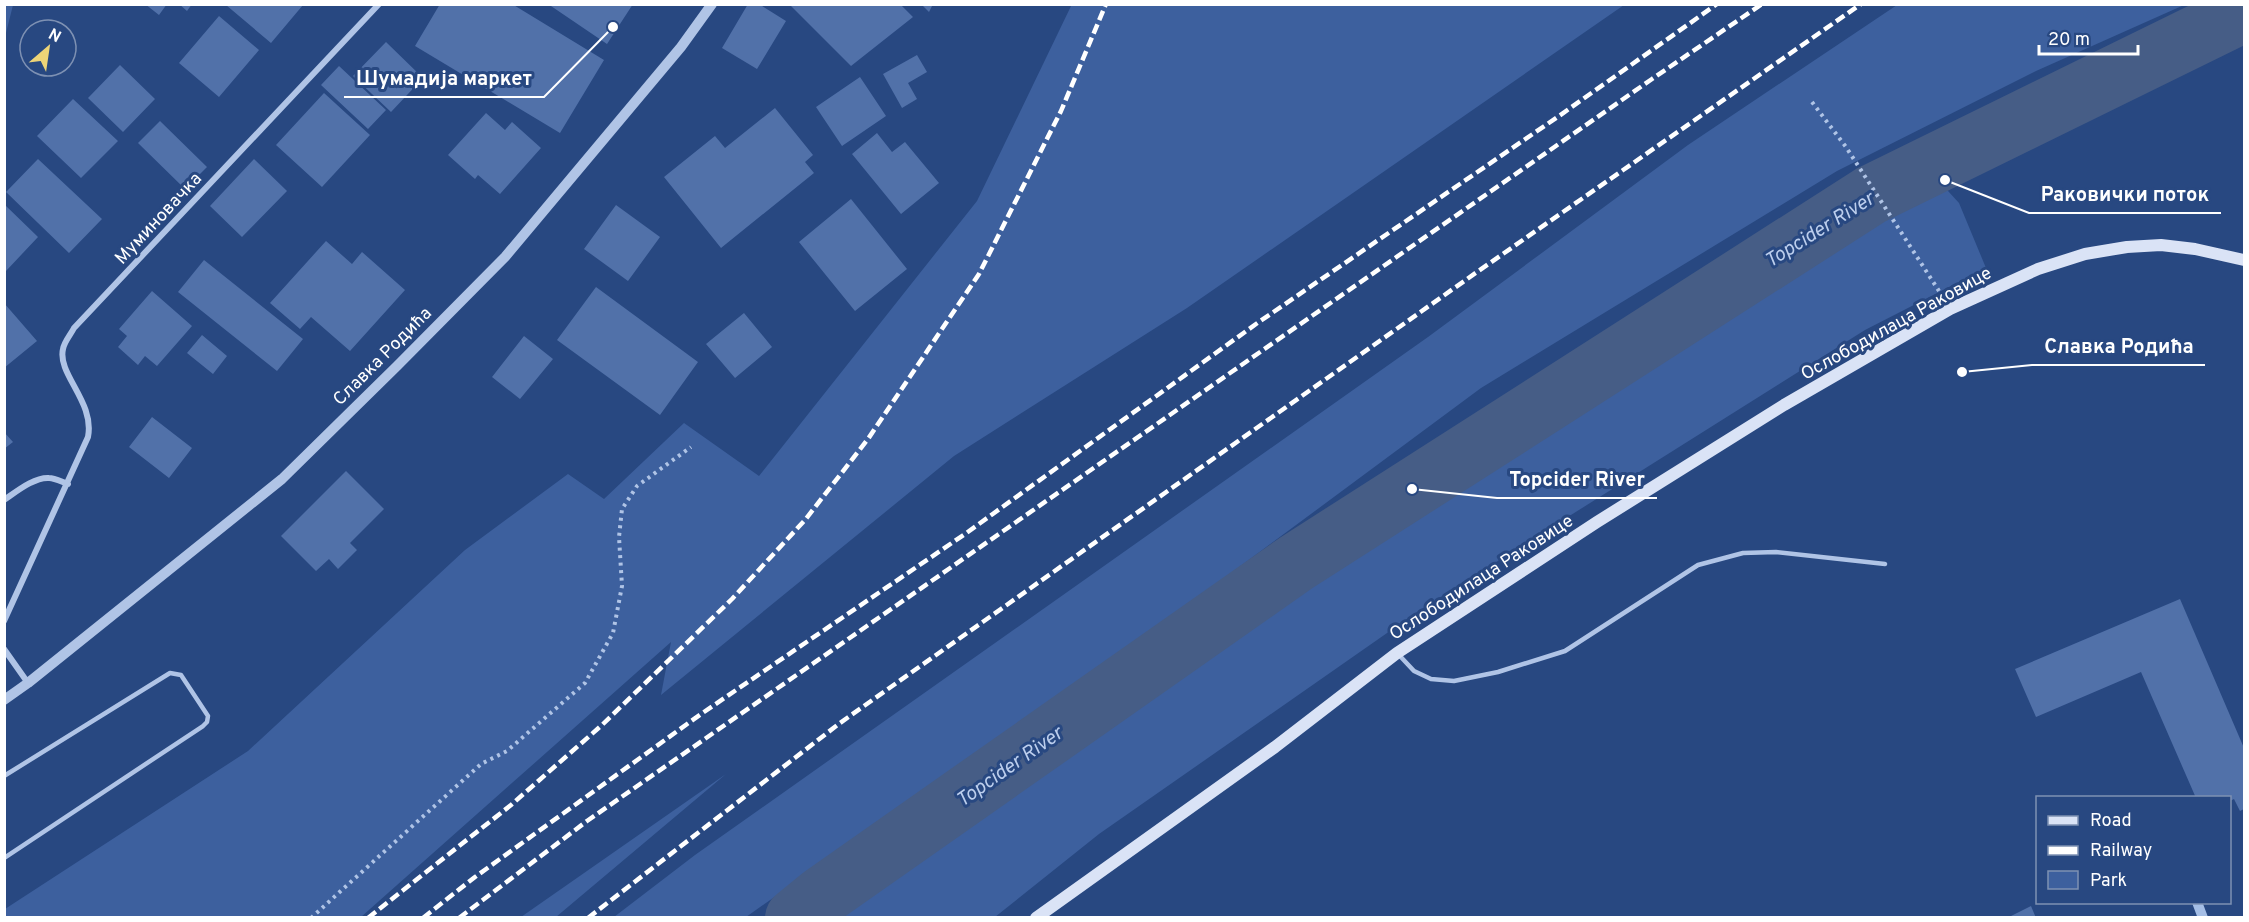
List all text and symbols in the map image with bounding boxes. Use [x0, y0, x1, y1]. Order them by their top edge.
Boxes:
north arrow [18, 18, 78, 78]
scale bar [2039, 18, 2138, 56]
text: N [44, 25, 64, 48]
text: 20 m [2048, 29, 2090, 52]
callout: Шумадија маркет [344, 59, 544, 97]
text: Шумадија маркет [356, 67, 532, 93]
street label: Муминовачка [111, 168, 208, 270]
callout: Раковички поток [2029, 175, 2221, 213]
text: Раковички поток [2041, 183, 2209, 209]
water label: Topcider River [1760, 186, 1881, 275]
street label: Ослободилаца Раковице [1797, 262, 1996, 386]
street label: Славка Родића [329, 303, 437, 411]
callout: Славка Родића [2032, 327, 2205, 365]
text: Славка Родића [2044, 335, 2194, 361]
callout: Topcider River [1497, 460, 1657, 498]
text: Topcider River [1509, 468, 1645, 494]
street label: Ослободилаца Раковице [1386, 510, 1578, 646]
water label: Topcider River [952, 721, 1070, 814]
legend [2036, 796, 2231, 904]
text: Road [2090, 810, 2132, 833]
text: Railway [2090, 840, 2152, 863]
text: Park [2090, 870, 2127, 893]

